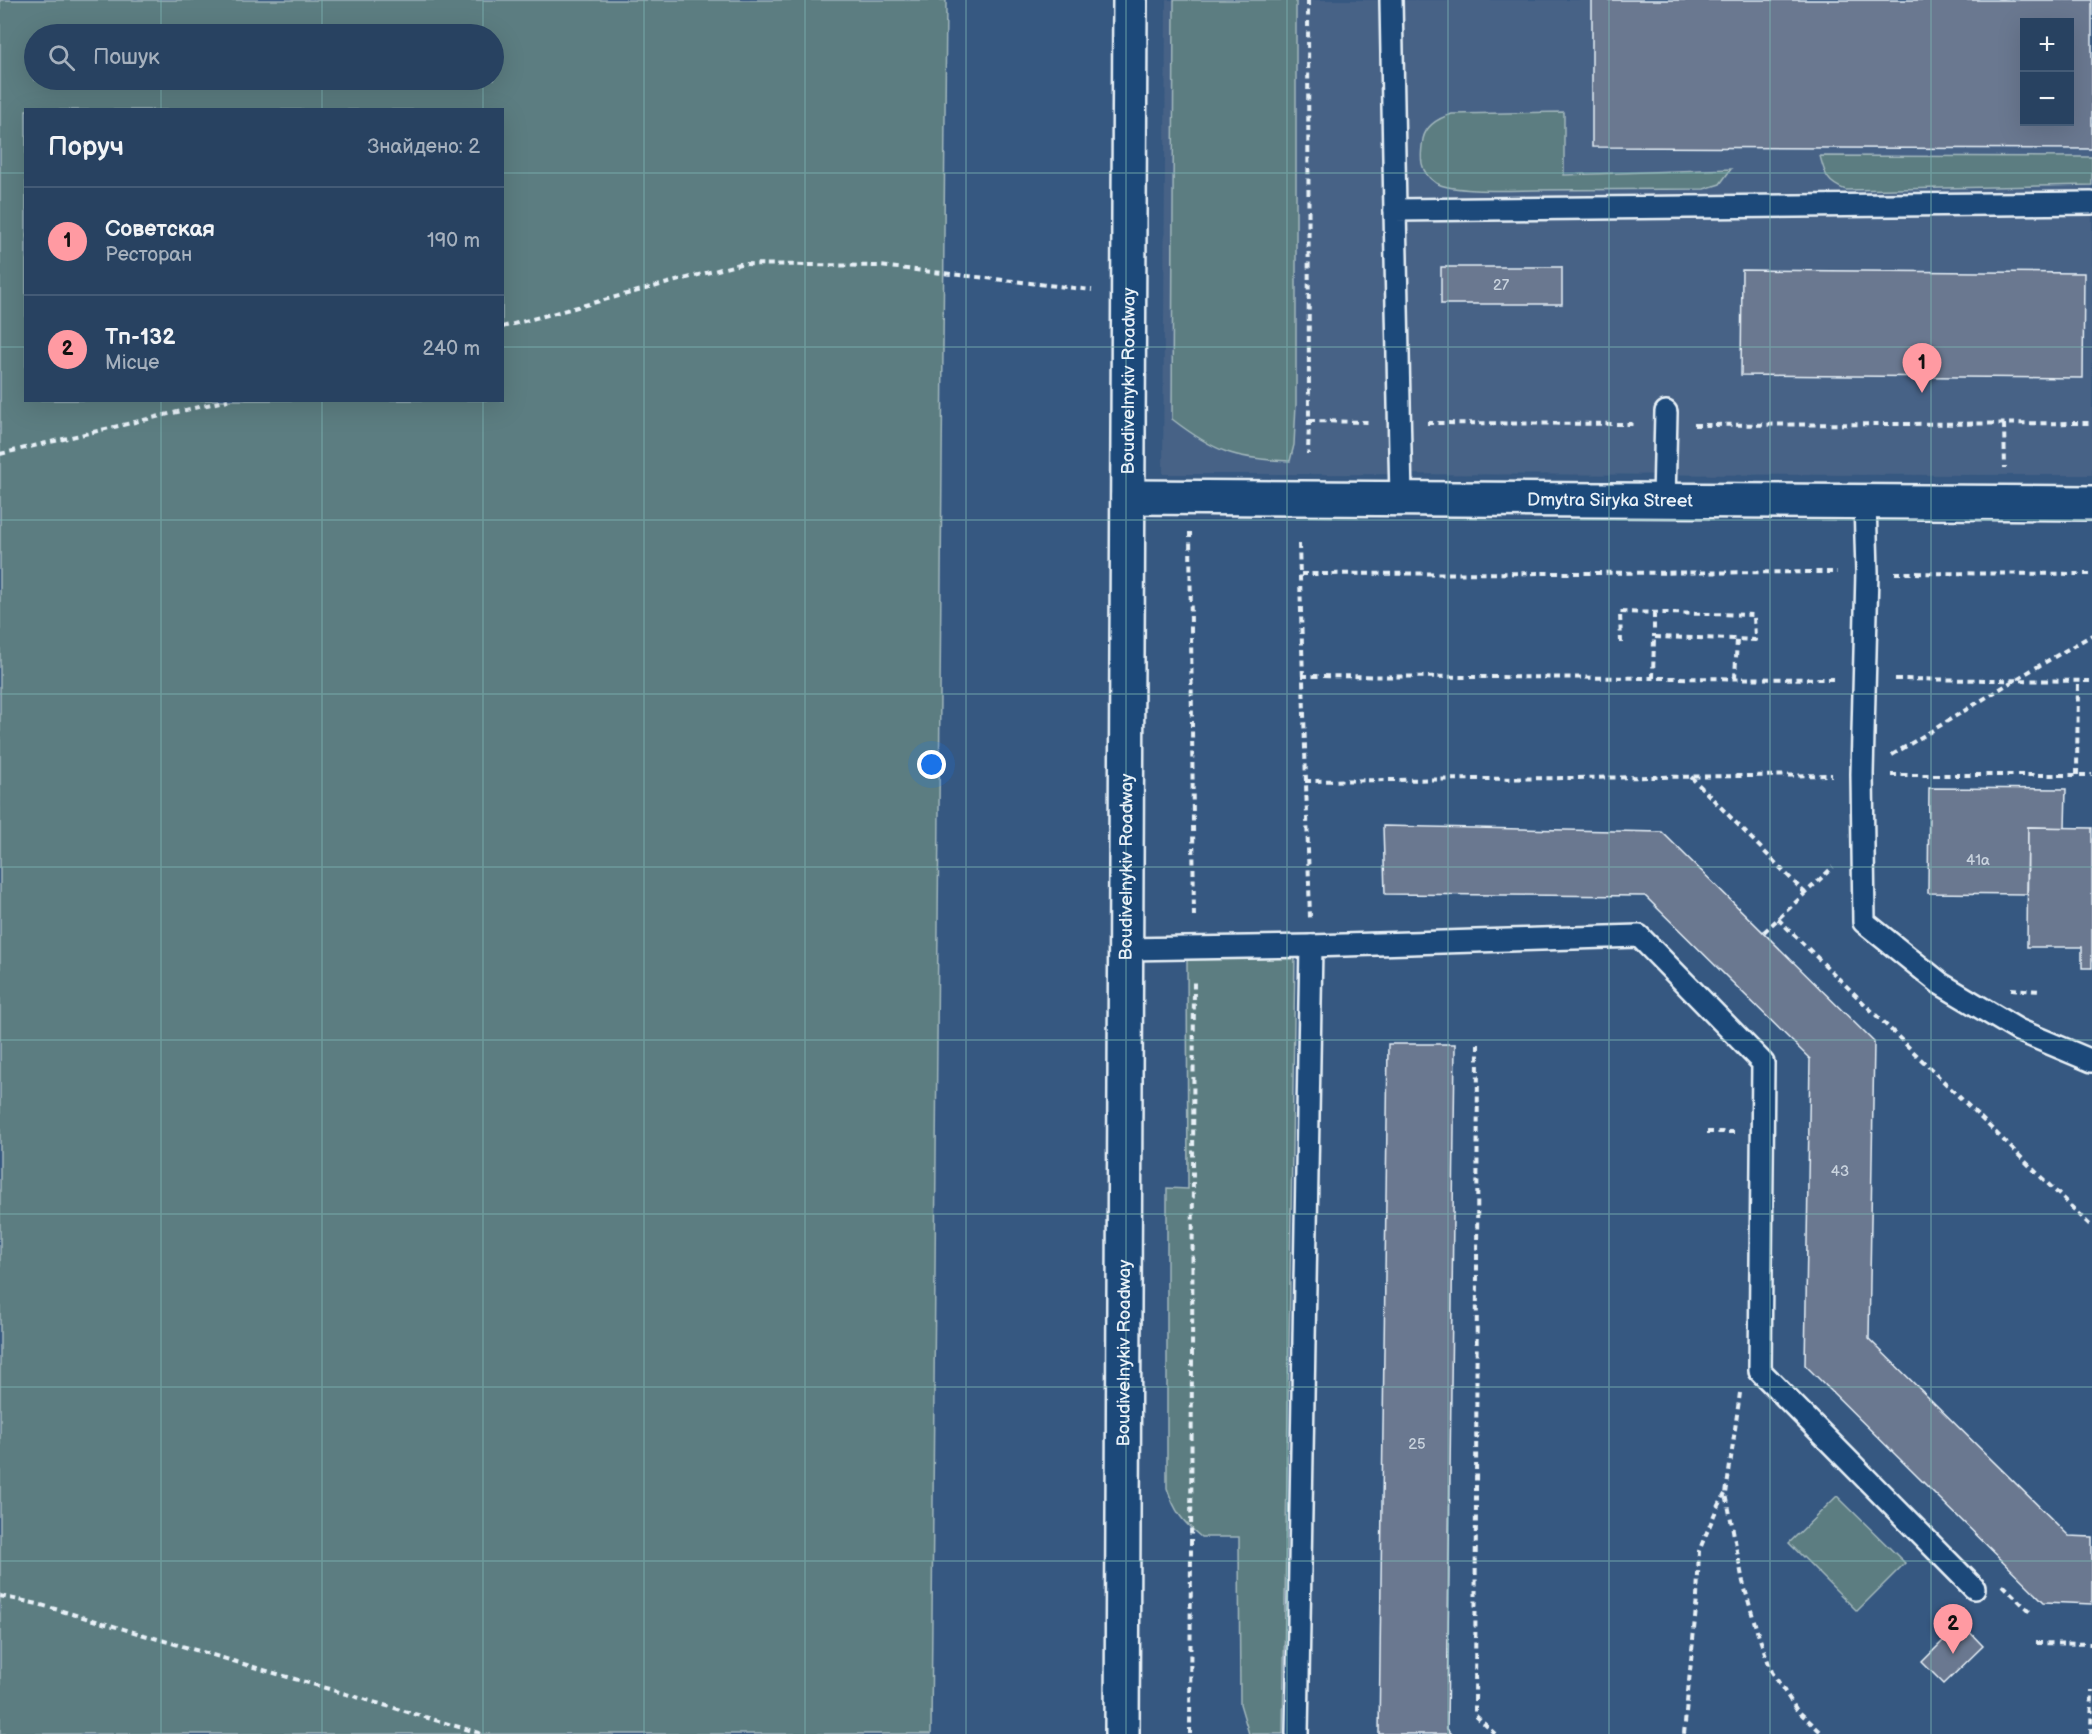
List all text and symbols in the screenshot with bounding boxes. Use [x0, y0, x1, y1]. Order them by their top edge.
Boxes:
map controls [2020, 18, 2074, 126]
button: + [2020, 18, 2074, 72]
search box [24, 24, 504, 90]
icon: search [45, 41, 78, 74]
text: Пошук [93, 44, 160, 71]
button: − [2020, 72, 2074, 126]
text: Поруч [48, 132, 124, 163]
text: Знайдено: 2 [367, 135, 480, 159]
text: Советская [105, 216, 215, 243]
text: 1 [63, 229, 72, 253]
text: 190 m [427, 229, 480, 253]
text: Ресторан [105, 243, 192, 267]
house number: 27 [1493, 276, 1510, 295]
street label: Boudivelnykiv Roadway [1117, 287, 1139, 475]
text: Тп-132 [105, 324, 175, 351]
text: 2 [62, 337, 73, 361]
text: 240 m [423, 337, 480, 361]
pin: 1 [1902, 344, 1942, 393]
text: Місце [105, 351, 159, 375]
street label: Dmytra Siryka Street [1527, 489, 1693, 511]
your location [917, 750, 946, 779]
street label: Boudivelnykiv Roadway [1115, 773, 1137, 961]
house number: 41а [1966, 851, 1990, 870]
house number: 43 [1831, 1162, 1849, 1181]
street label: Boudivelnykiv Roadway [1113, 1259, 1135, 1447]
house number: 25 [1408, 1435, 1426, 1454]
pin: 2 [1934, 1604, 1972, 1654]

